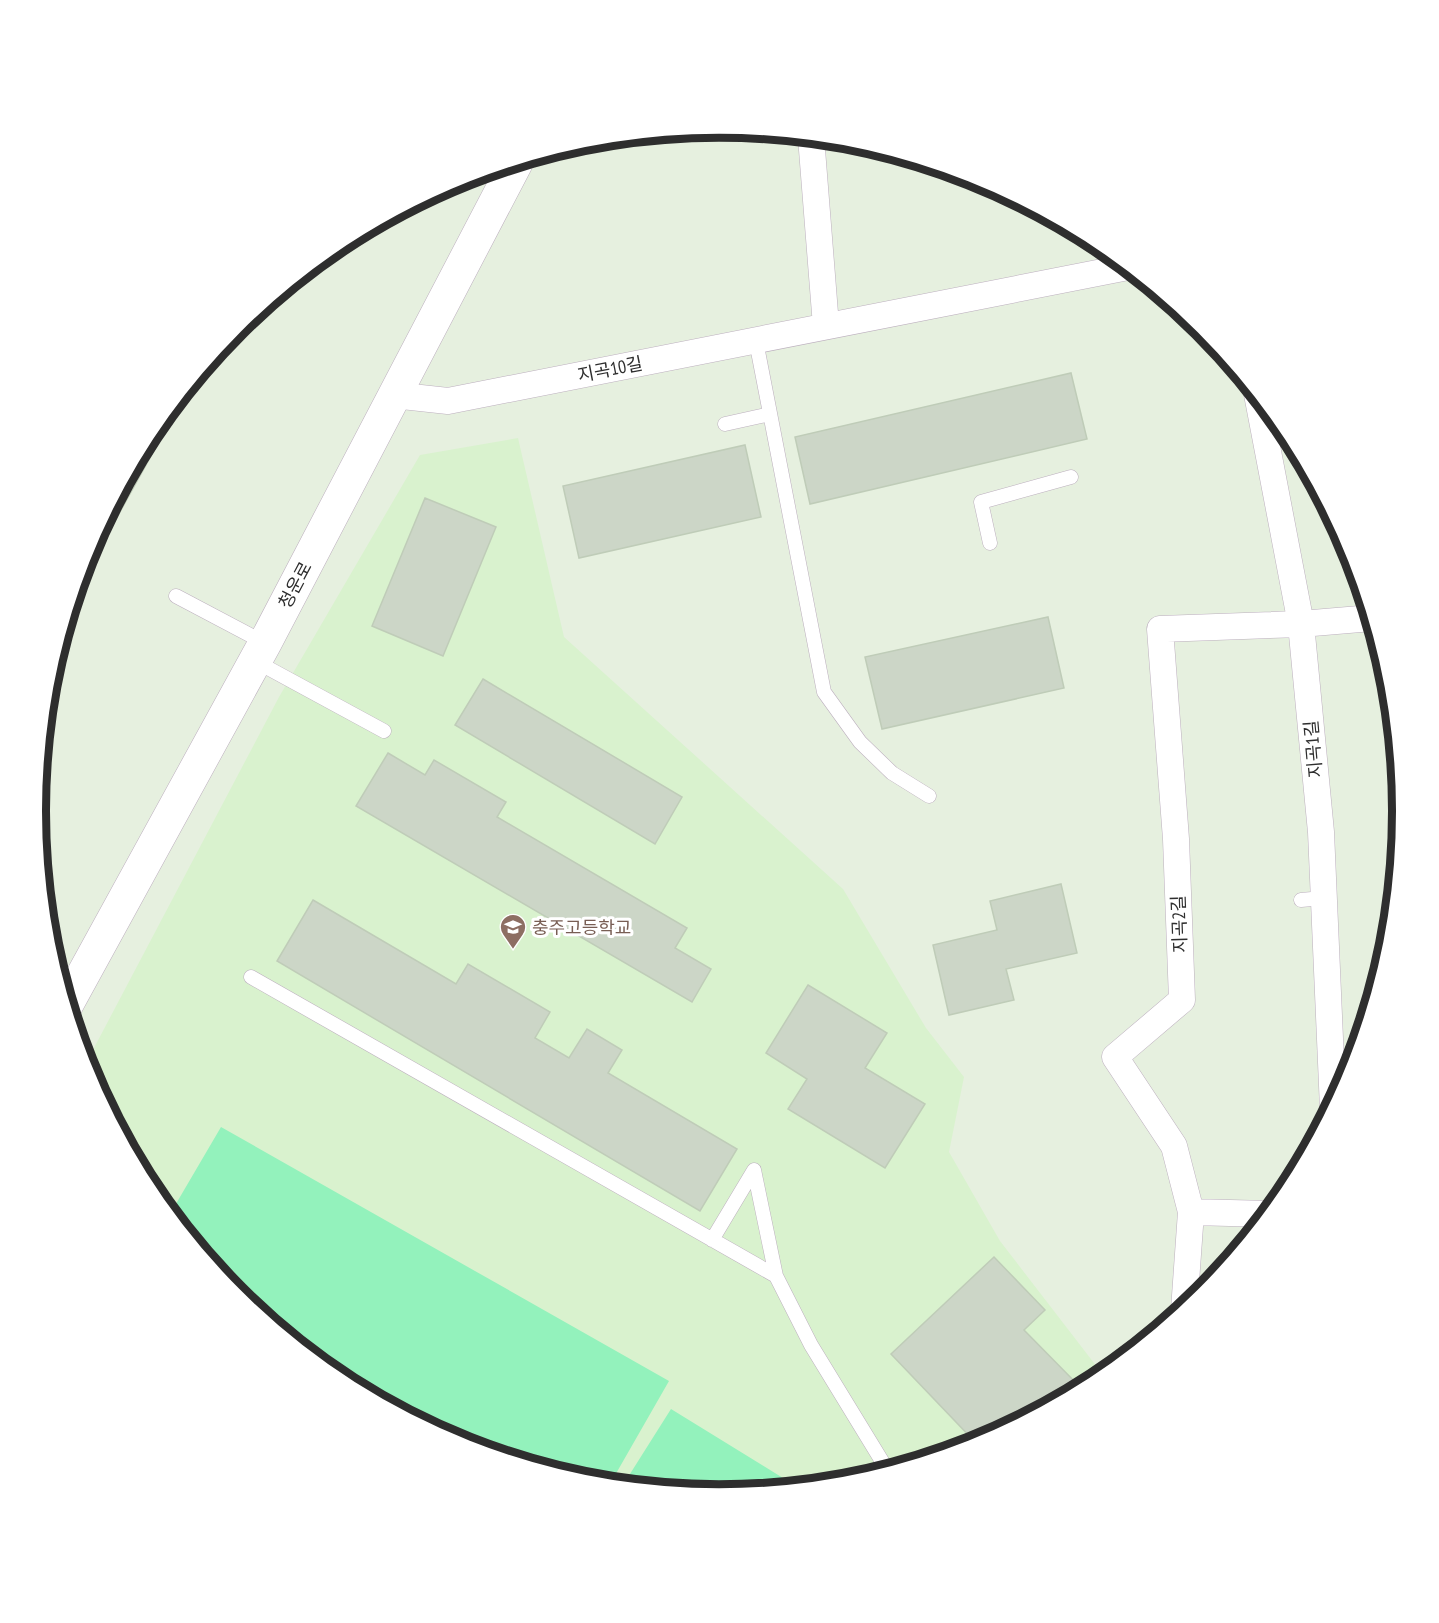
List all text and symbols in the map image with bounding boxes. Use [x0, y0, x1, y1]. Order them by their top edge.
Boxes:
street label: 지곡10길 [575, 351, 645, 387]
street label: 청운로 [273, 558, 317, 612]
street label: 지곡1길 [1299, 719, 1327, 779]
street label: 지곡2길 [1166, 895, 1192, 953]
school or university icon: 충주고등학교 [498, 912, 528, 950]
place label: 충주고등학교 [532, 916, 631, 939]

